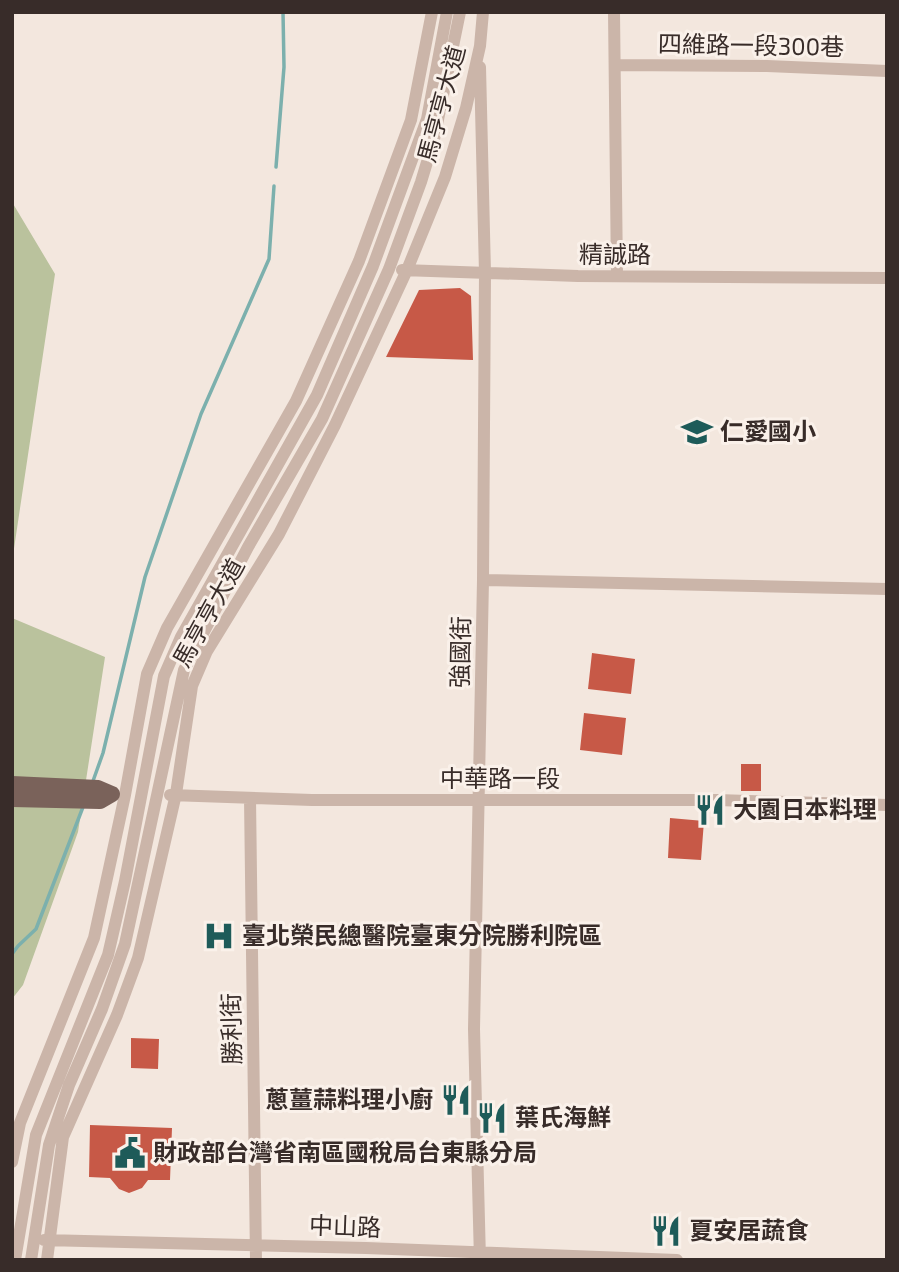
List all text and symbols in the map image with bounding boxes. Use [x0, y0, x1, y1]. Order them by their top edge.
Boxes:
street label: 四維路一段300巷 [658, 28, 844, 61]
street label: 馬亨亨大道 [411, 42, 470, 165]
street label: 精誠路 [579, 239, 651, 268]
school or university icon: 仁愛國小 [680, 415, 714, 449]
place label: 仁愛國小 [720, 416, 816, 445]
street label: 馬亨亨大道 [166, 553, 249, 672]
street label: 強國街 [444, 616, 475, 688]
street label: 中華路一段 [440, 763, 560, 792]
restaurant icon: 大園日本料理 [693, 793, 727, 827]
place label: 大園日本料理 [733, 794, 877, 823]
hospital icon: 臺北榮民總醫院臺東分院勝利院區 [202, 919, 236, 953]
place label: 臺北榮民總醫院臺東分院勝利院區 [242, 920, 602, 949]
street label: 勝利街 [215, 993, 246, 1065]
restaurant icon: 蔥薑蒜料理小廚 [439, 1083, 473, 1117]
place label: 蔥薑蒜料理小廚 [265, 1084, 433, 1113]
restaurant icon: 葉氏海鮮 [475, 1101, 509, 1135]
place label: 葉氏海鮮 [515, 1102, 611, 1131]
public building icon: 財政部台灣省南區國稅局台東縣分局 [113, 1136, 147, 1170]
place label: 財政部台灣省南區國稅局台東縣分局 [153, 1137, 537, 1166]
street label: 中山路 [309, 1210, 382, 1241]
restaurant icon: 夏安居蔬食 [649, 1214, 683, 1248]
place label: 夏安居蔬食 [689, 1215, 809, 1244]

